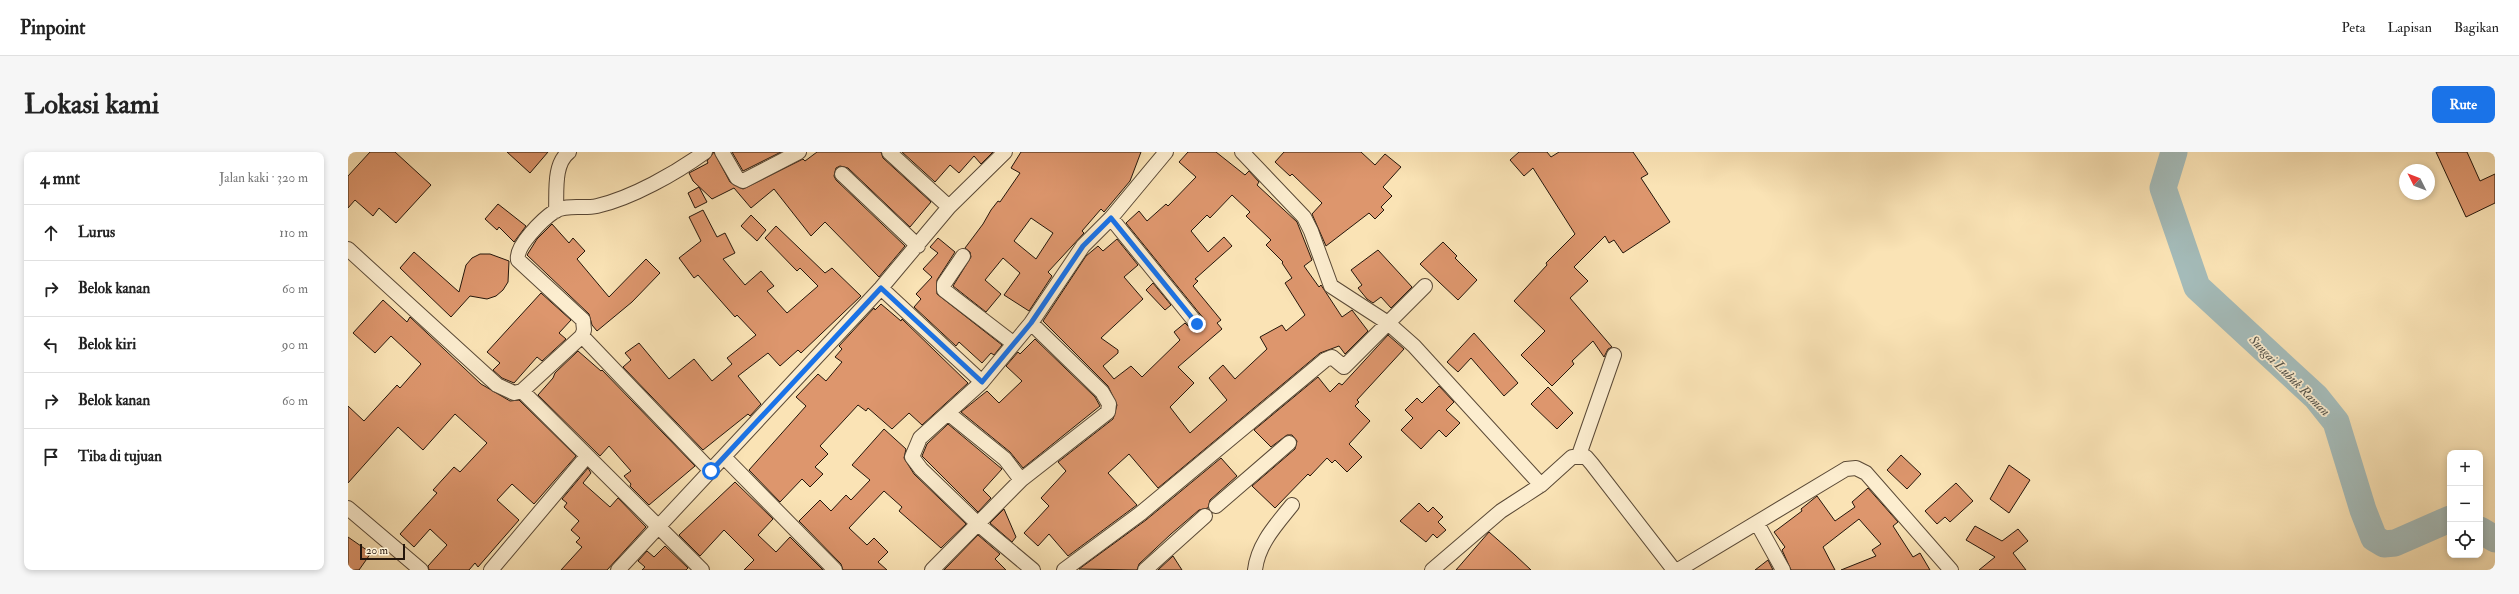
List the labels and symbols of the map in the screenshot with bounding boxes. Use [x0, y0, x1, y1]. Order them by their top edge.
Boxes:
north arrow [2399, 164, 2435, 200]
route end [1188, 315, 1206, 333]
water label: Sungai Lubuk Raman [2245, 331, 2333, 419]
route start [702, 462, 720, 480]
scale bar [360, 542, 405, 561]

